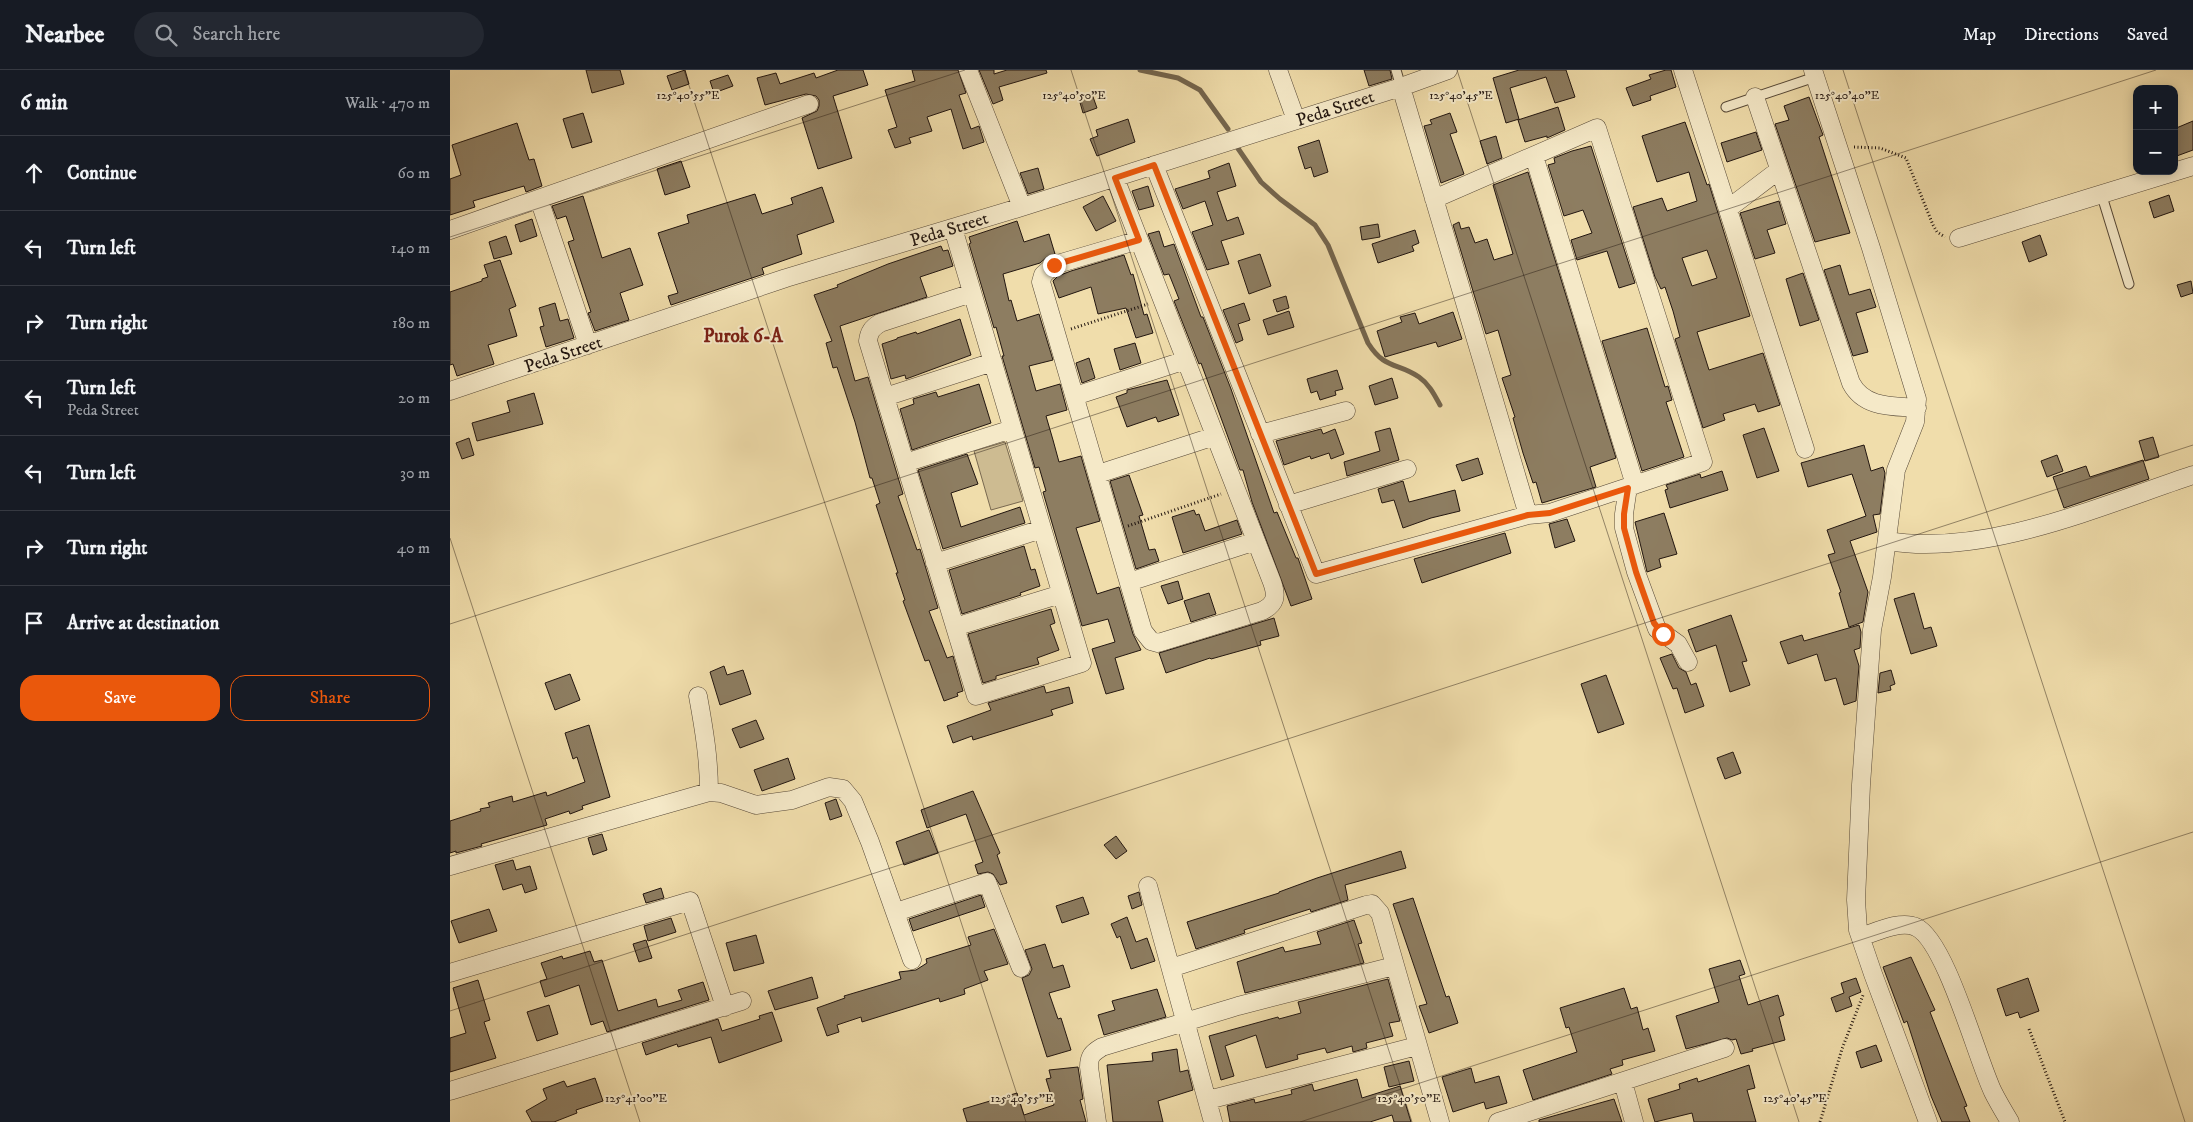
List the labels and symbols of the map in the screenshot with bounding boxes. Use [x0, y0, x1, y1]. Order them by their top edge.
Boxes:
street label: Peda Street [1294, 86, 1377, 132]
text: 125°40'55"E [657, 88, 720, 103]
text: 125°40'50"E [1042, 88, 1106, 103]
text: 125°40'45"E [1429, 88, 1493, 103]
text: 125°40'40"E [1815, 88, 1880, 103]
street label: Peda Street [907, 208, 991, 252]
route end [1043, 254, 1066, 277]
district label: Purok 6-A [703, 325, 784, 348]
street label: Peda Street [522, 331, 605, 378]
route start [1652, 623, 1675, 646]
text: 125°41'00"E [605, 1091, 667, 1106]
text: 125°40'55"E [991, 1091, 1054, 1106]
text: 125°40'50"E [1377, 1091, 1441, 1106]
text: 125°40'45"E [1763, 1091, 1827, 1106]

